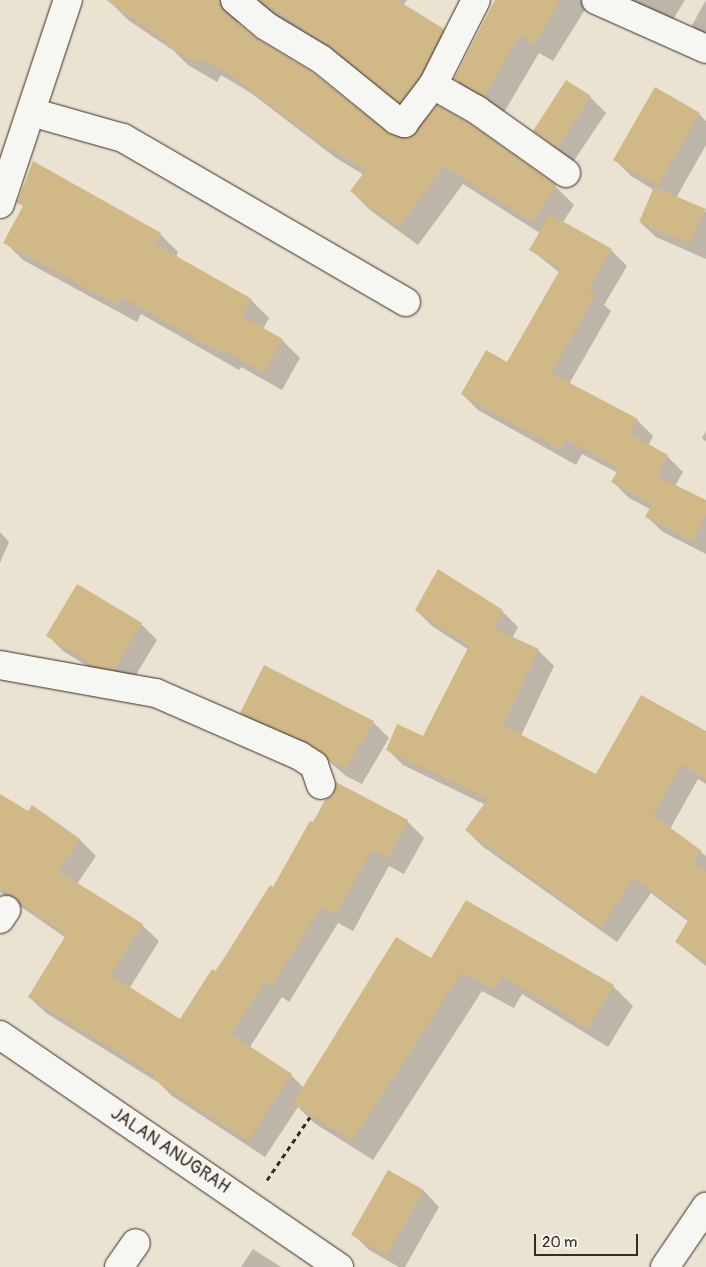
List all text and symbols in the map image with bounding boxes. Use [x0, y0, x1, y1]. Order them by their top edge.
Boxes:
street label: JALAN ANUGRAH [106, 1103, 234, 1199]
scale bar [536, 1224, 640, 1256]
text: 20 m [542, 1233, 577, 1252]

